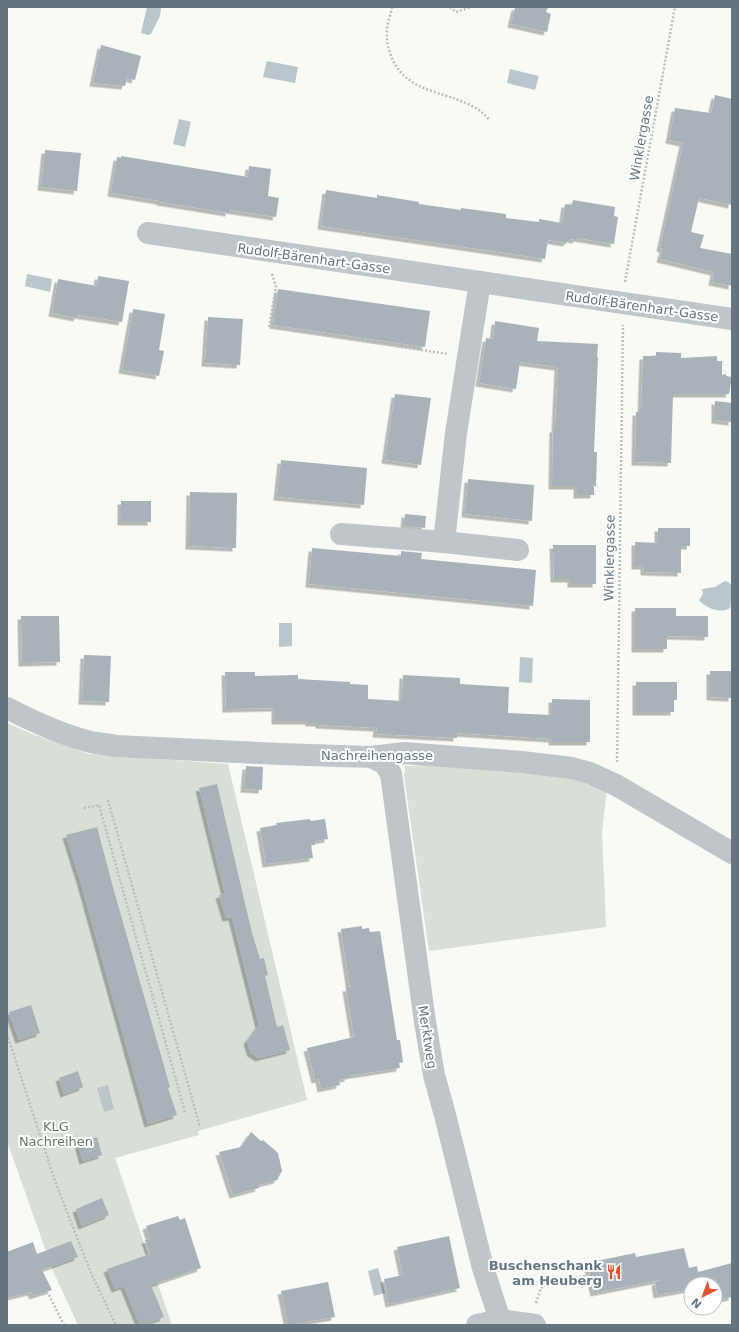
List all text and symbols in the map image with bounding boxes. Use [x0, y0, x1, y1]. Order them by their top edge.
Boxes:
street label: Winklergasse [627, 94, 656, 182]
street label: Rudolf-Bärenhart-Gasse [237, 240, 391, 277]
street label: Rudolf-Bärenhart-Gasse [565, 288, 719, 325]
street label: Winklergasse [601, 515, 618, 601]
street label: Nachreihengasse [321, 748, 433, 763]
street label: Merktweg [415, 1004, 440, 1070]
park label: KLG Nachreihen [19, 1119, 93, 1149]
place label: Buschenschank am Heuberg [489, 1258, 602, 1288]
restaurant icon: Buschenschank am Heuberg [605, 1263, 623, 1281]
north arrow [683, 1276, 723, 1316]
text: N [689, 1295, 704, 1311]

